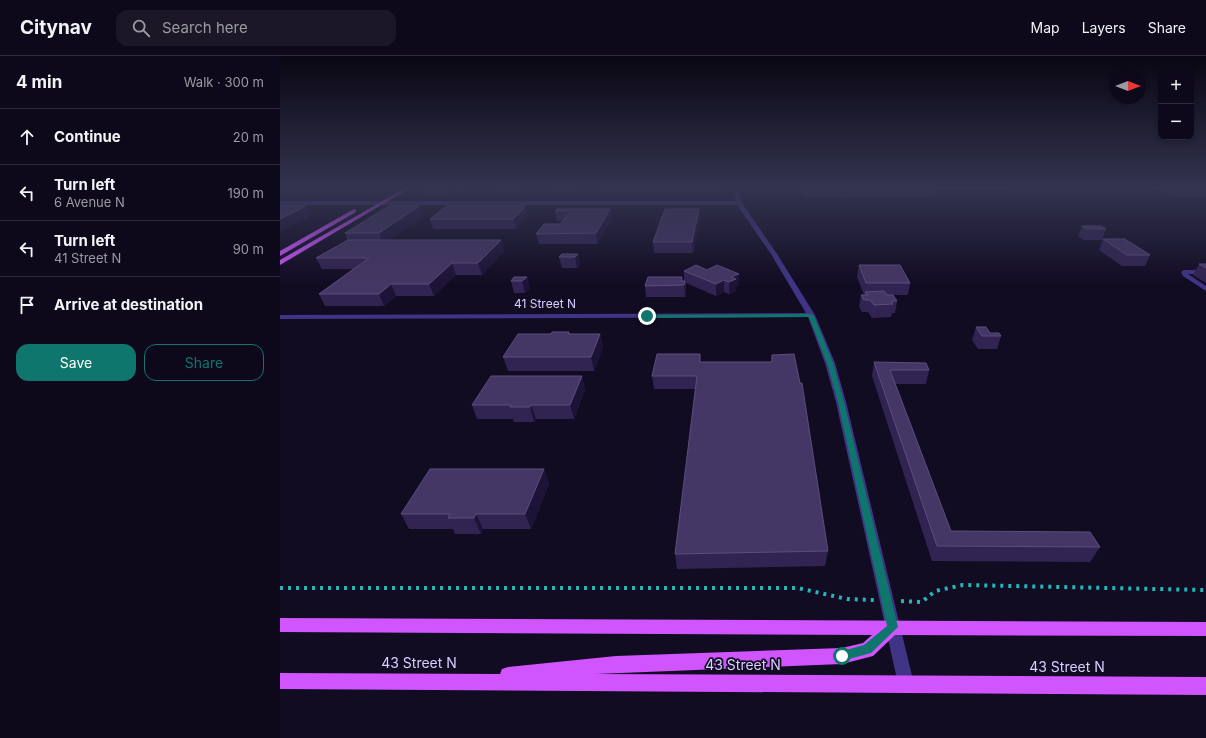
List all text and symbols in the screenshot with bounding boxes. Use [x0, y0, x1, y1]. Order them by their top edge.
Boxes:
search box [116, 10, 396, 46]
text: Citynav [20, 16, 92, 39]
icon: search [130, 17, 152, 39]
text: Search here [162, 18, 248, 37]
text: Map [1031, 19, 1060, 36]
text: Layers [1082, 19, 1126, 36]
text: Share [1148, 19, 1186, 36]
north arrow [1110, 68, 1146, 104]
map controls [1158, 68, 1194, 140]
button: + [1158, 68, 1194, 104]
text: 4 min [16, 72, 62, 92]
text: Walk · 300 m [184, 74, 264, 90]
button: − [1158, 104, 1194, 140]
icon: ahead [16, 126, 38, 148]
text: Continue [54, 127, 121, 146]
text: 20 m [233, 129, 264, 145]
text: Turn left [54, 175, 115, 194]
icon: left [16, 182, 38, 204]
text: 190 m [227, 185, 264, 201]
text: 6 Avenue N [54, 194, 125, 210]
text: Turn left [54, 231, 115, 250]
icon: left [16, 238, 38, 260]
text: 90 m [233, 241, 264, 257]
text: 41 Street N [54, 250, 121, 266]
icon: arrive [16, 294, 38, 316]
text: Arrive at destination [54, 295, 203, 314]
street label: 41 Street N [514, 296, 576, 311]
route end [638, 307, 656, 325]
button: Save [16, 344, 136, 381]
button: Share [144, 344, 264, 381]
route start [833, 647, 851, 665]
street label: 43 Street N [381, 654, 457, 671]
street label: 43 Street N [705, 656, 781, 673]
street label: 43 Street N [1029, 658, 1105, 675]

